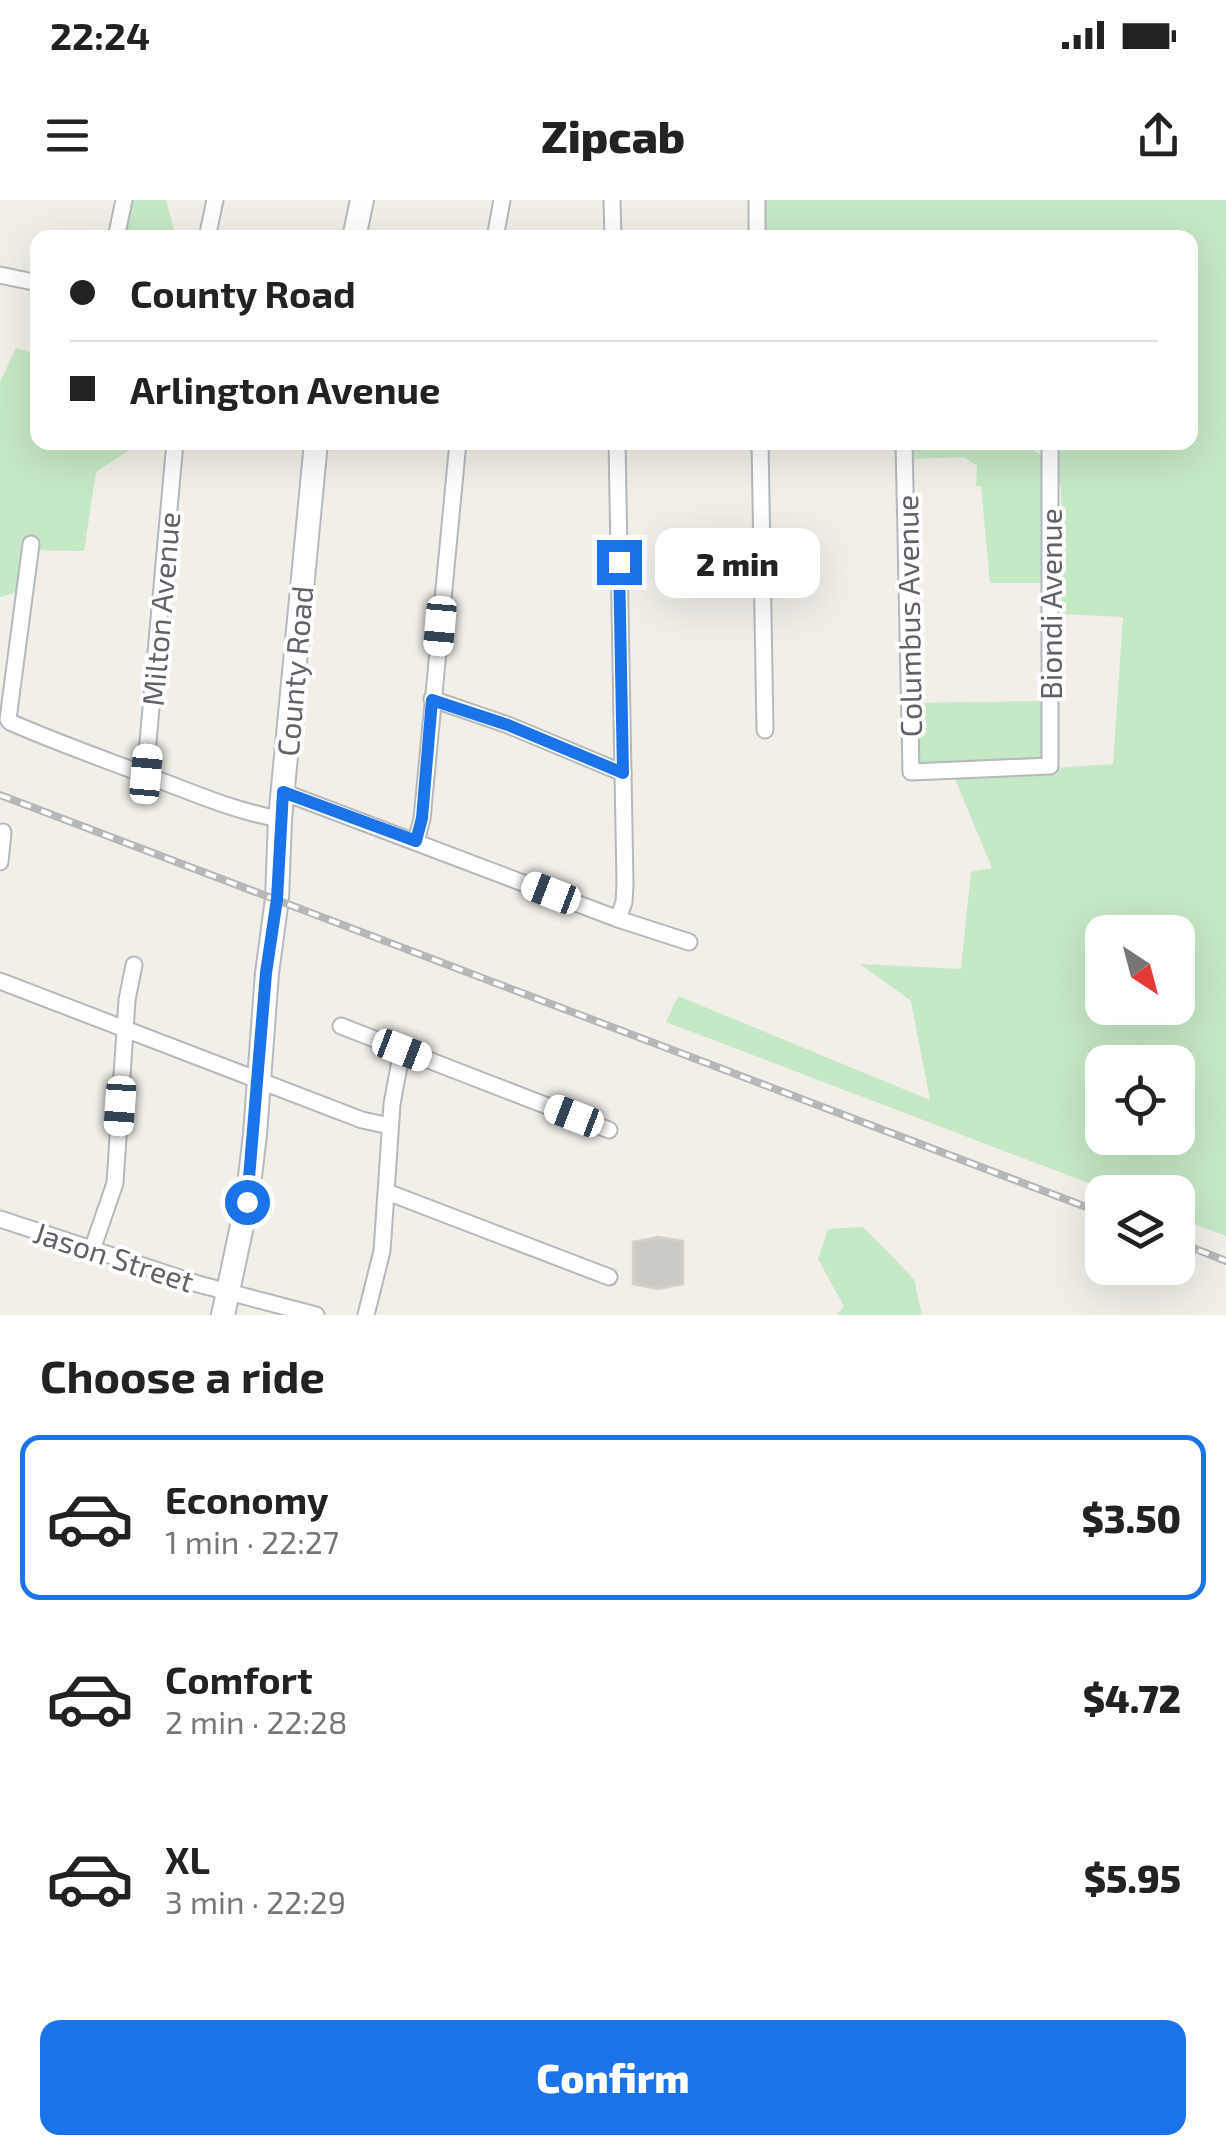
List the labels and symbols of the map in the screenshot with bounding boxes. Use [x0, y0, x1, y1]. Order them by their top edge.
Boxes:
street label: Columbus Avenue [888, 495, 928, 737]
street label: Biondi Avenue [1032, 508, 1068, 700]
street label: Milton Avenue [134, 510, 186, 708]
callout: 2 min [654, 527, 819, 597]
route end [597, 540, 642, 585]
street label: County Road [269, 584, 319, 758]
car [422, 595, 458, 657]
car [128, 743, 164, 805]
car [518, 868, 584, 918]
north arrow [1085, 915, 1195, 1025]
car [369, 1025, 435, 1075]
car [103, 1075, 137, 1137]
car [541, 1091, 607, 1141]
route start [225, 1180, 270, 1225]
street label: Jason Street [29, 1213, 199, 1299]

